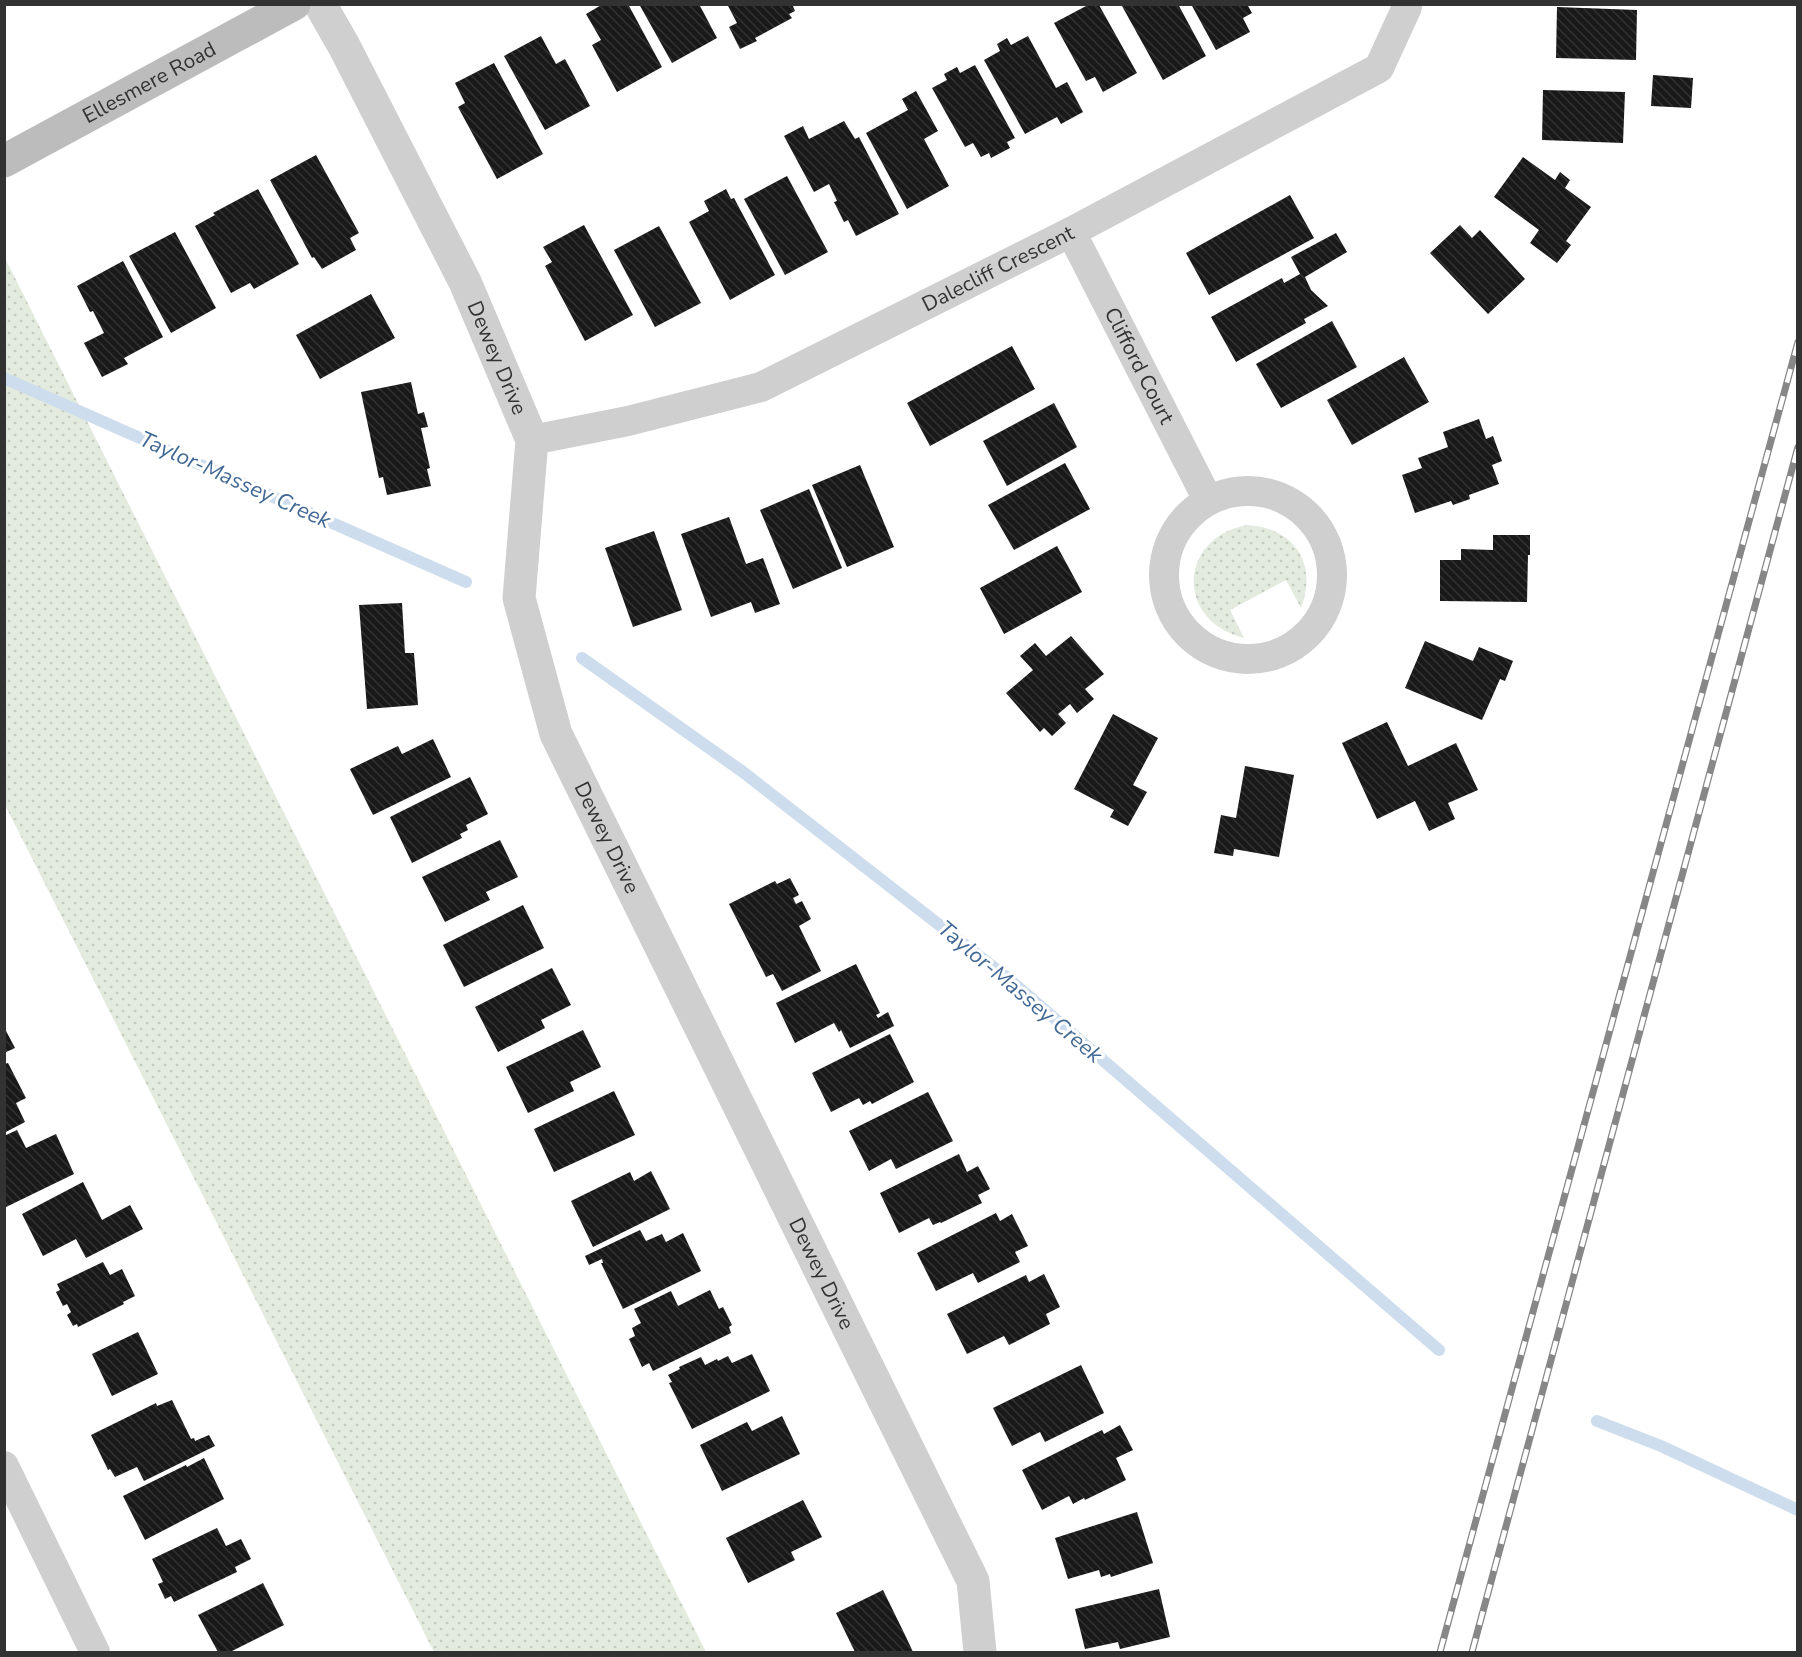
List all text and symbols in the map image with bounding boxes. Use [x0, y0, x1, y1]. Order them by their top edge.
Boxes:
street label: Ellesmere Road [77, 35, 221, 130]
street label: Dalecliff Crescent [917, 218, 1079, 318]
street label: Dewey Drive [461, 297, 534, 419]
street label: Clifford Court [1098, 302, 1181, 429]
water label: Taylor-Massey Creek [134, 424, 337, 536]
street label: Dewey Drive [568, 777, 646, 898]
water label: Taylor-Massey Creek [931, 914, 1110, 1071]
street label: Dewey Drive [782, 1213, 861, 1334]

